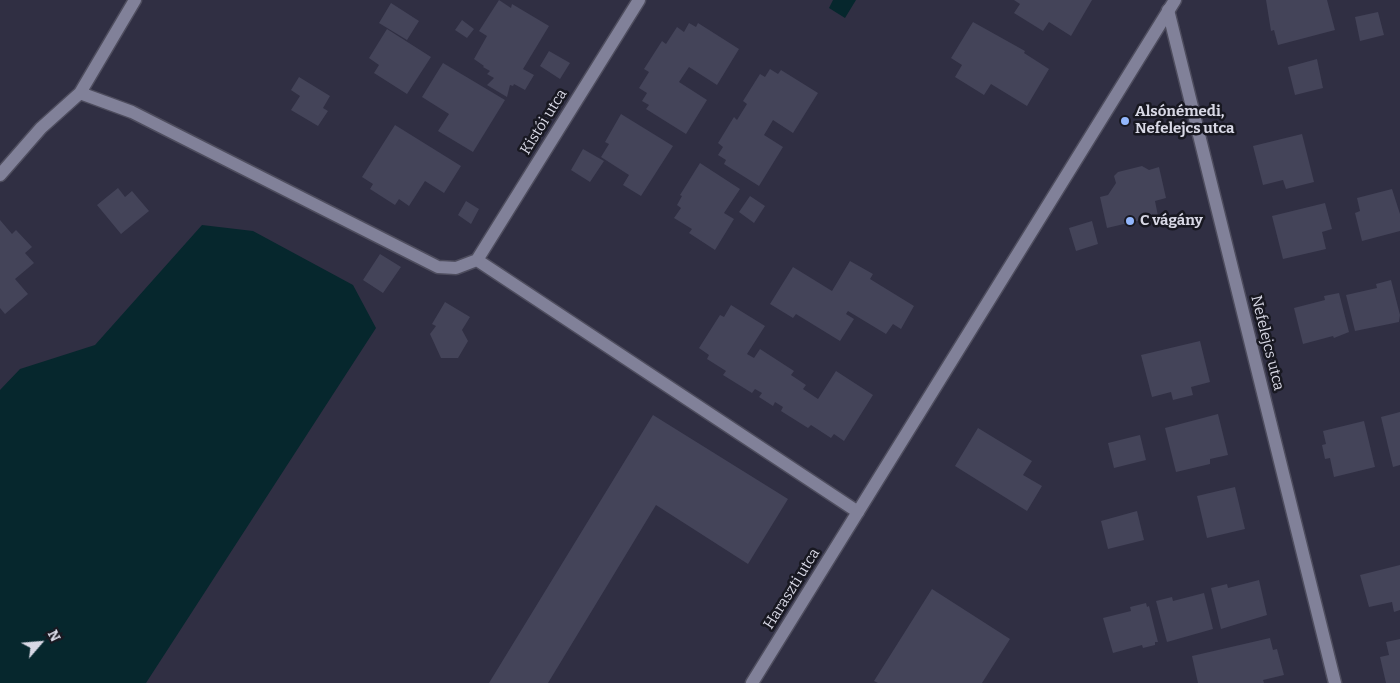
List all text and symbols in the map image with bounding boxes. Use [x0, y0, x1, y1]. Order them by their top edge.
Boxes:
street label: Kistói utca [517, 86, 571, 158]
place label: Alsónémedi, Nefelejcs utca [1135, 103, 1234, 138]
marker: Alsónémedi, Nefelejcs utca [1119, 115, 1131, 127]
place label: C vágány [1140, 212, 1203, 230]
marker: C vágány [1124, 215, 1136, 227]
street label: Nefelejcs utca [1246, 294, 1288, 392]
street label: Haraszti utca [760, 545, 824, 633]
north arrow [15, 618, 65, 668]
text: N [44, 627, 64, 645]

